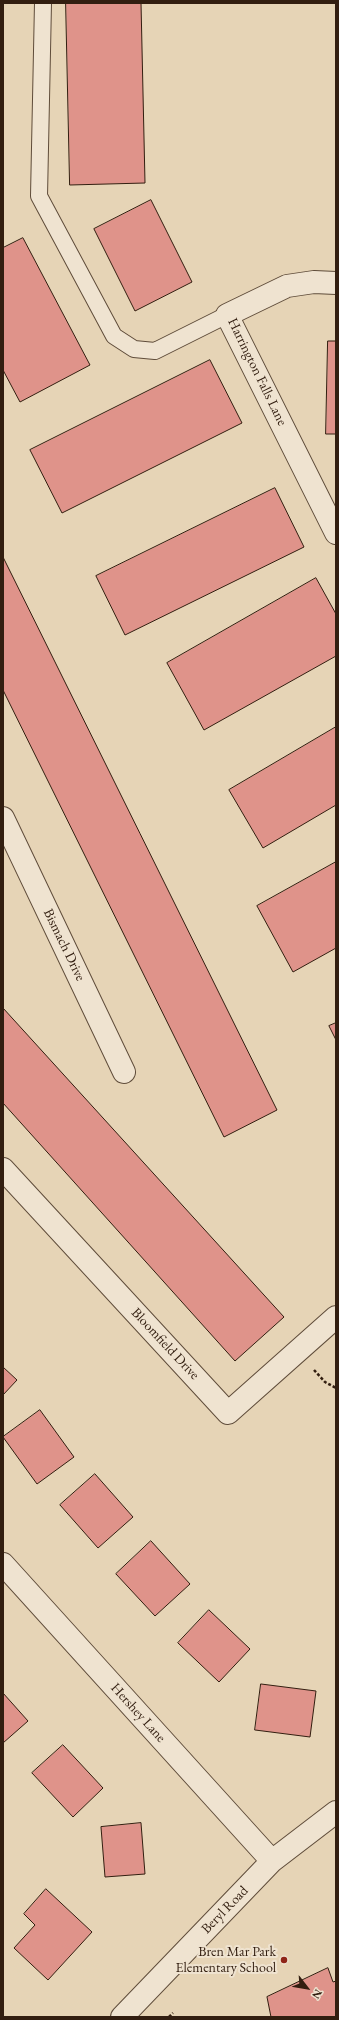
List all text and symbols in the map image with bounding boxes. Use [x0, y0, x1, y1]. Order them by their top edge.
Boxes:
street label: Harrington Falls Lane [224, 315, 290, 429]
street label: Bismach Drive [39, 906, 89, 984]
street label: Bloomfield Drive [127, 1305, 203, 1383]
street label: Hershey Lane [107, 1680, 169, 1746]
street label: Beryl Road [198, 1883, 252, 1937]
place label: Bren Mar Park Elementary School [176, 1944, 276, 1976]
marker: Bren Mar Park Elementary School [279, 1955, 289, 1965]
north arrow [287, 1968, 327, 2008]
text: N [309, 1987, 326, 2002]

